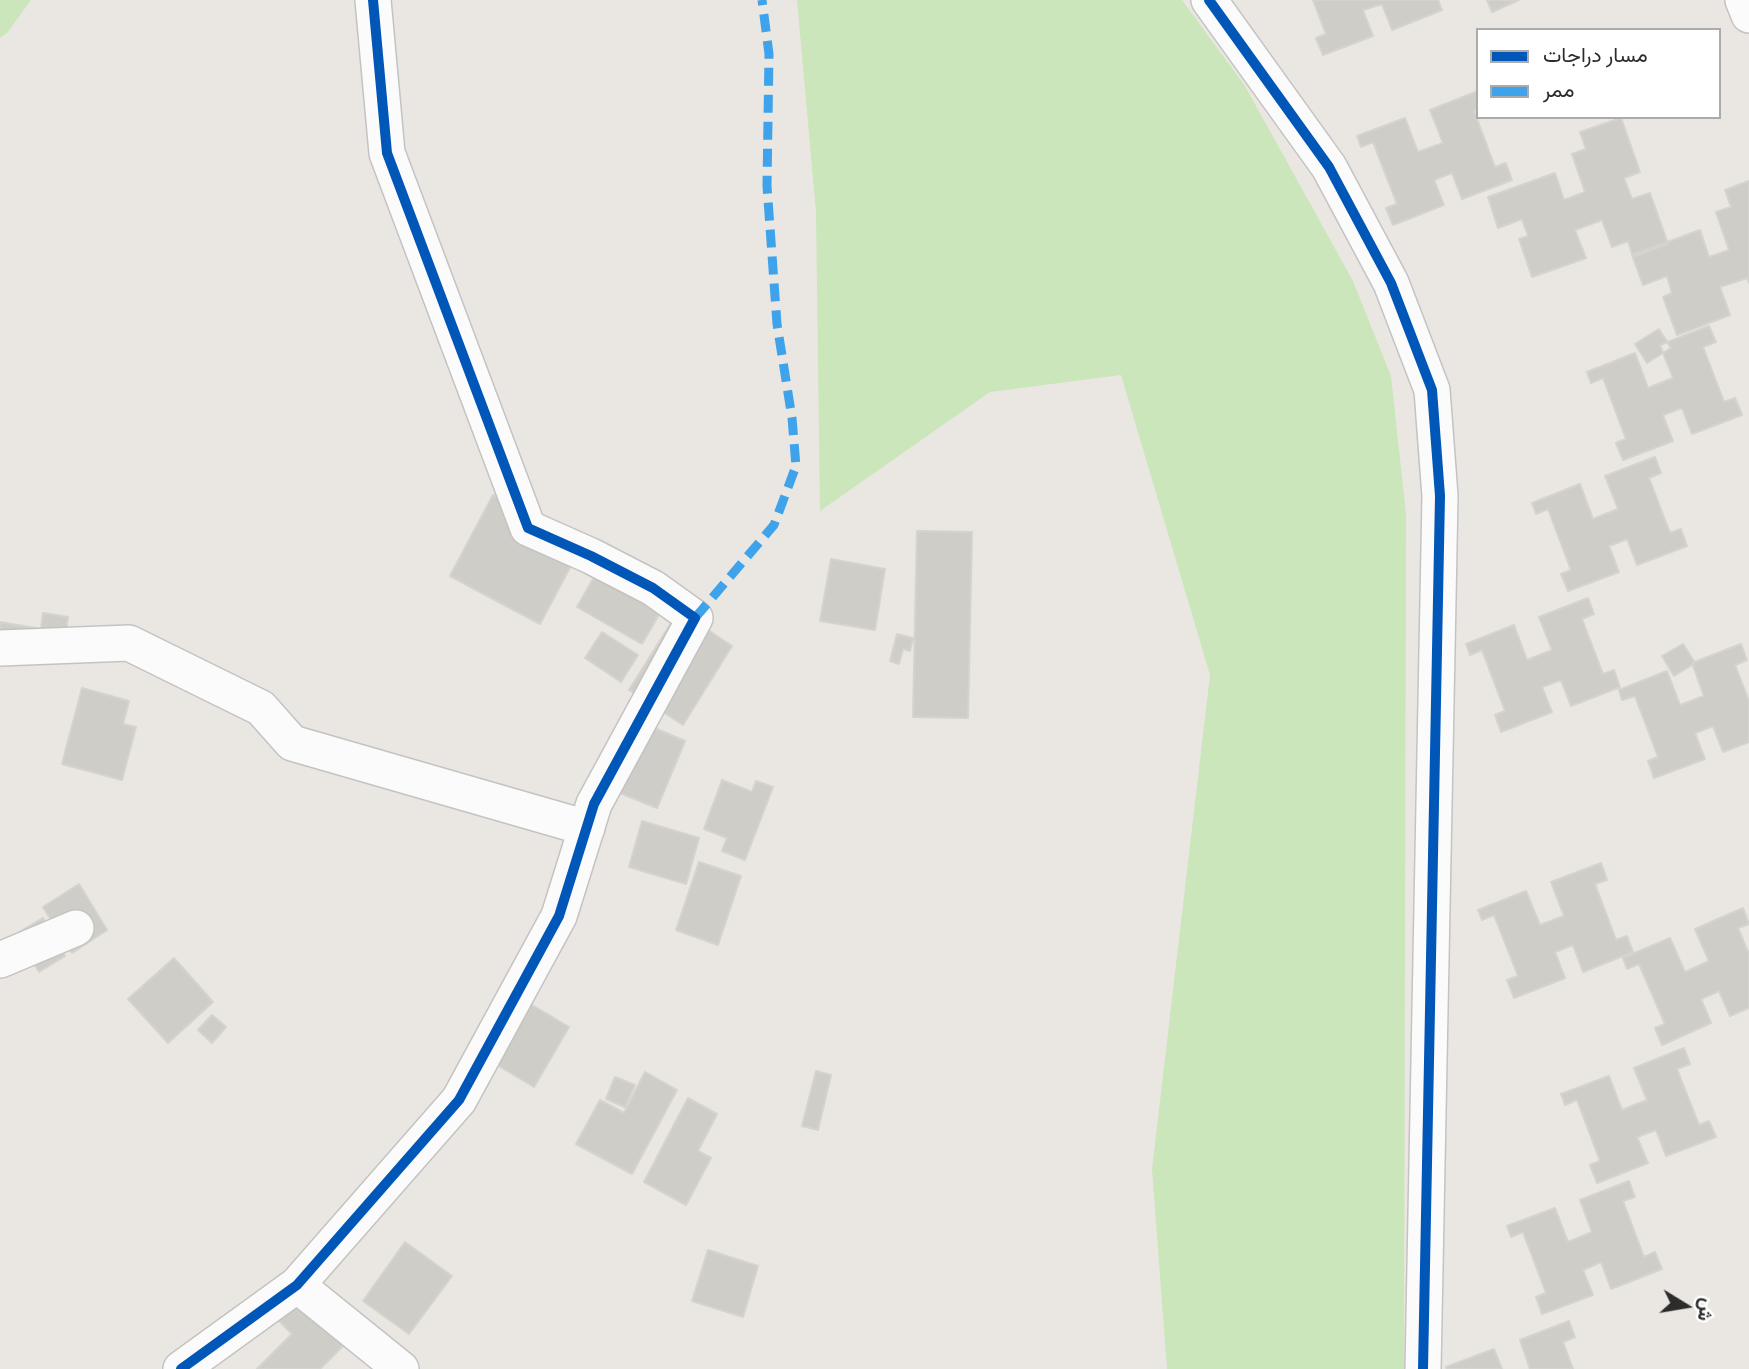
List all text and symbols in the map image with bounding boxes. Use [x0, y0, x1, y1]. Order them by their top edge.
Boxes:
legend [1476, 28, 1721, 119]
text: مسار دراجات [1543, 41, 1648, 68]
text: ممر [1543, 76, 1574, 103]
north arrow [1651, 1271, 1721, 1341]
text: ش [1693, 1297, 1721, 1324]

